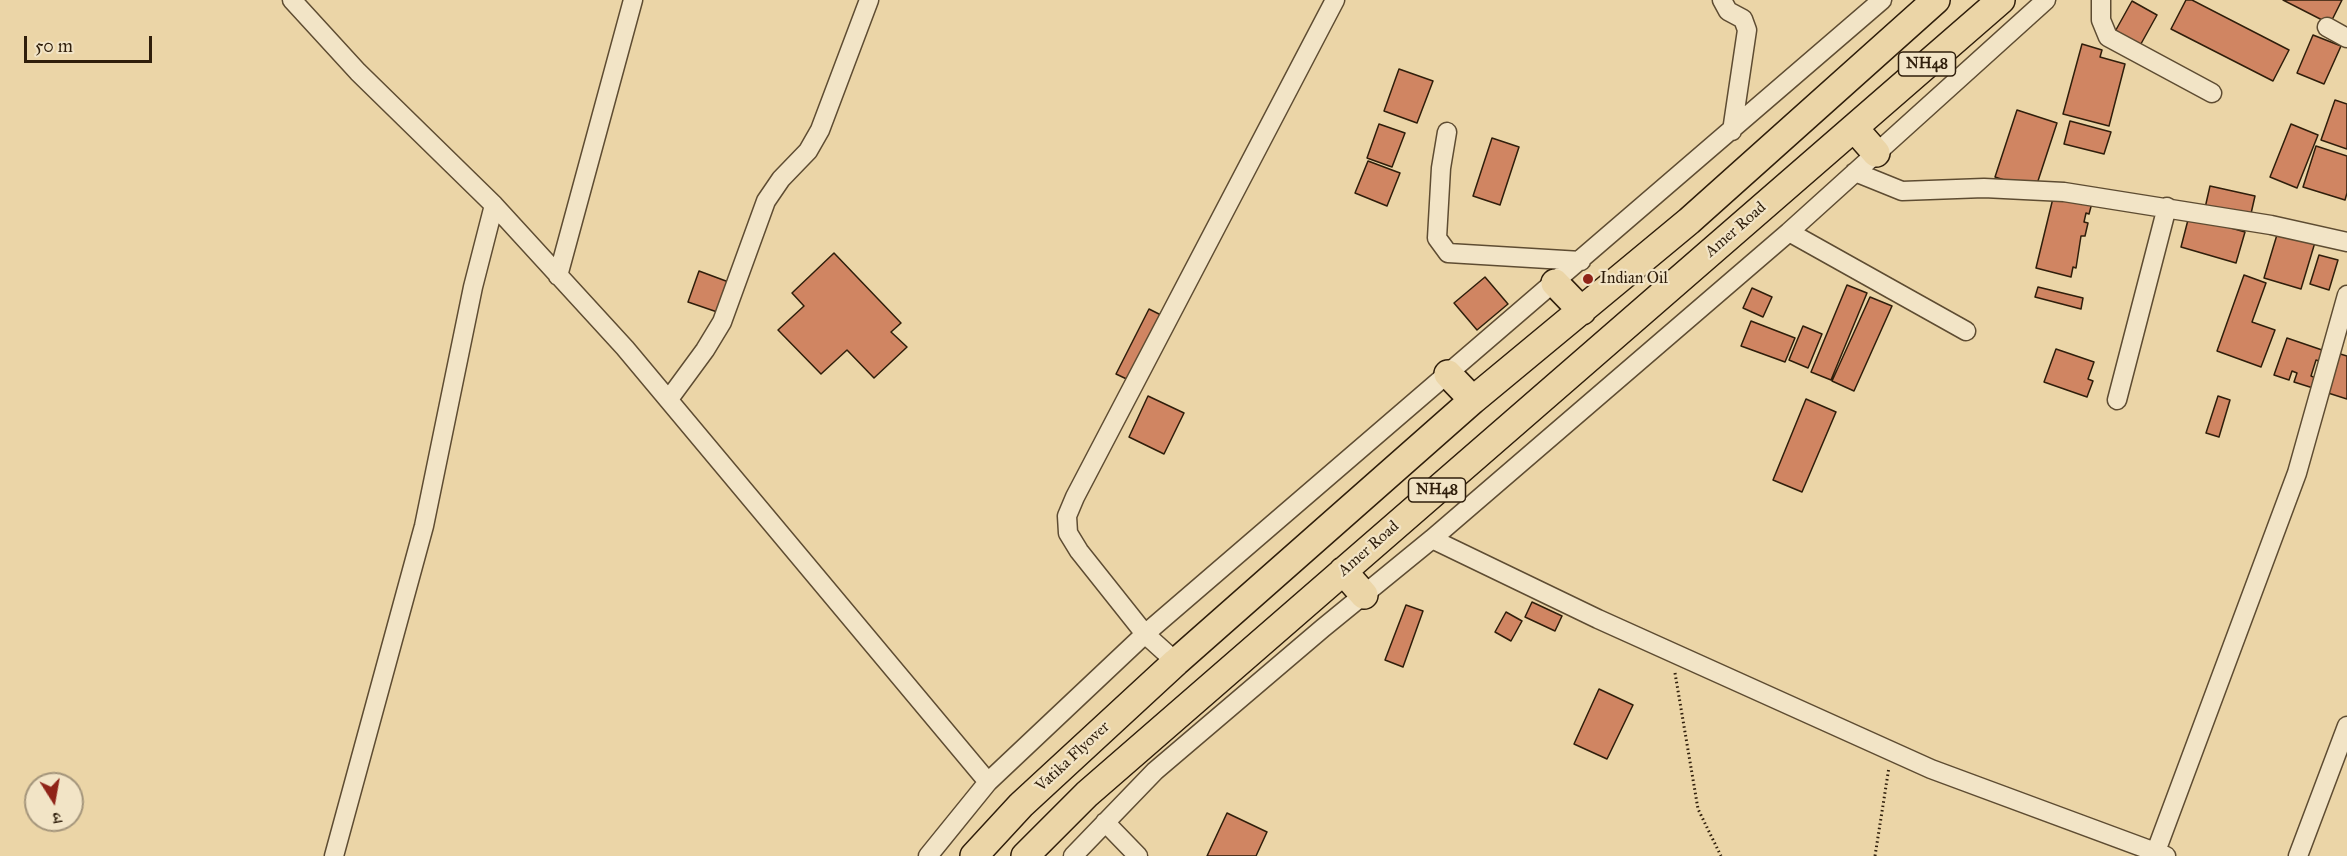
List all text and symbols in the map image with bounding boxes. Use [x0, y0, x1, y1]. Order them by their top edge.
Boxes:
scale bar [27, 24, 154, 62]
text: 50 m [35, 35, 73, 57]
road number: NH48 [1898, 52, 1956, 76]
street label: Amer Road [1702, 198, 1770, 262]
place label: Indian Oil [1600, 269, 1668, 289]
marker: Indian Oil [1581, 272, 1595, 286]
road number: NH48 [1408, 478, 1466, 502]
street label: Amer Road [1335, 517, 1403, 581]
street label: Vatika Flyover [1032, 718, 1114, 796]
north arrow [24, 772, 84, 832]
text: उ [51, 808, 63, 828]

